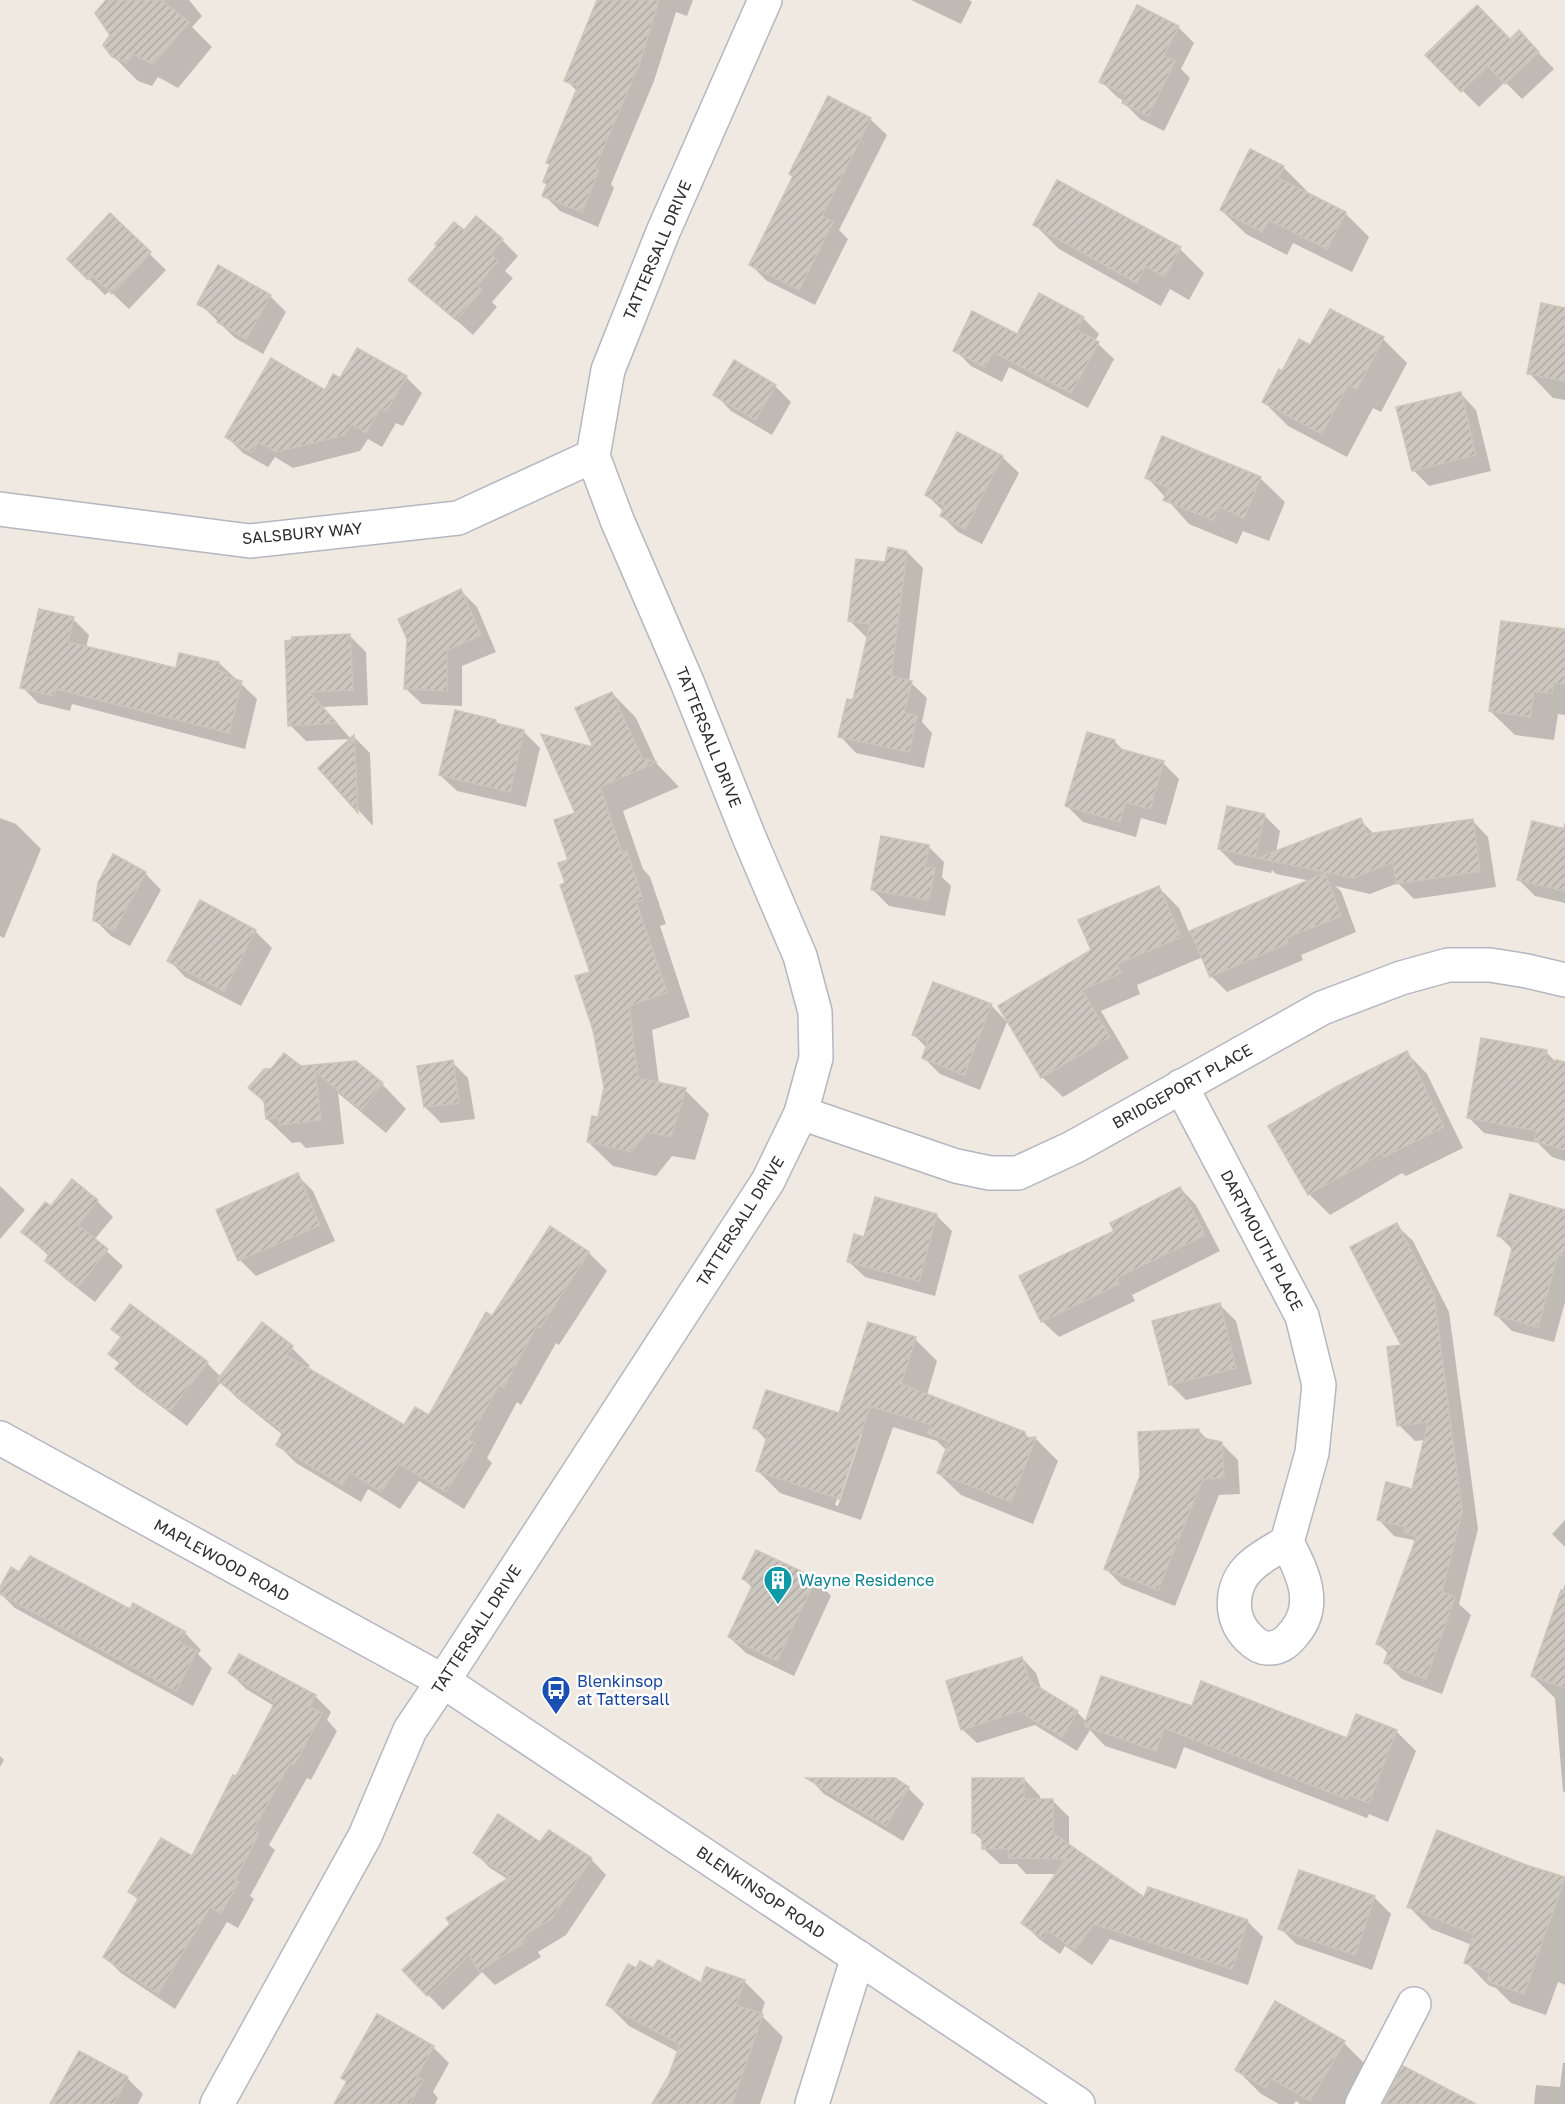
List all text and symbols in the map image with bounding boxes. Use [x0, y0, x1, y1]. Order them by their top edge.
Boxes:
street label: TATTERSALL DRIVE [619, 177, 695, 323]
street label: SALSBURY WAY [241, 518, 364, 548]
street label: TATTERSALL DRIVE [672, 664, 746, 810]
street label: BRIDGEPORT PLACE [1109, 1039, 1255, 1133]
street label: TATTERSALL DRIVE [692, 1152, 788, 1290]
street label: DARTMOUTH PLACE [1216, 1166, 1308, 1314]
street label: MAPLEWOOD ROAD [151, 1514, 293, 1606]
street label: TATTERSALL DRIVE [427, 1561, 525, 1697]
building icon: Wayne Residence [762, 1564, 794, 1606]
place label: Wayne Residence [799, 1570, 934, 1590]
place label: Blenkinsop at Tattersall [577, 1671, 670, 1709]
bus stop icon: Blenkinsop at Tattersall [540, 1674, 572, 1716]
street label: BLENKINSOP ROAD [693, 1842, 829, 1942]

